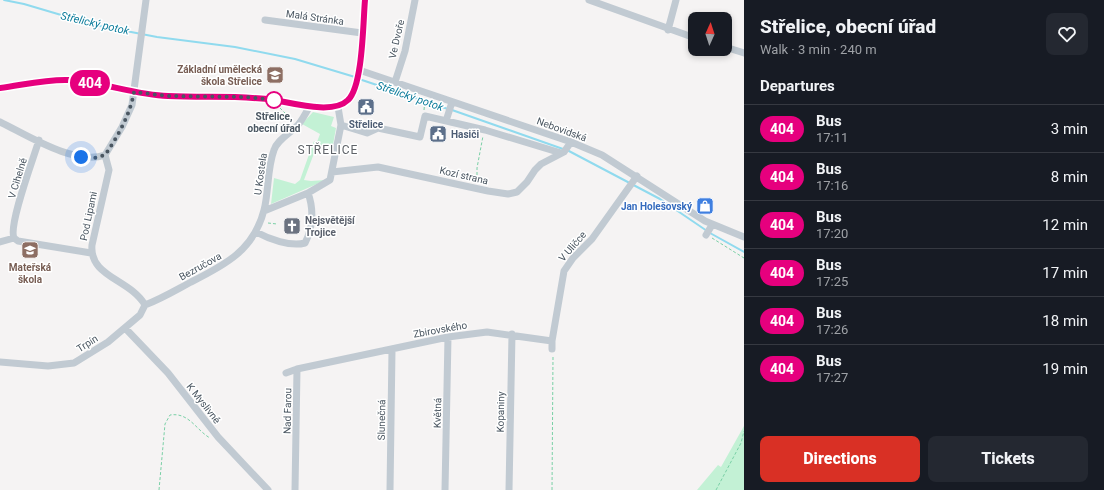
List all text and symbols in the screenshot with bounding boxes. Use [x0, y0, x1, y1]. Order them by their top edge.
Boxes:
street label: Malá Stránka [285, 8, 345, 27]
water label: Střelický potok [59, 9, 131, 38]
north arrow [688, 12, 732, 56]
map controls [688, 12, 732, 56]
button: heart [1046, 13, 1088, 55]
text: Střelice, obecní úřad [760, 15, 936, 38]
street label: Ve Dvoře [387, 19, 406, 60]
text: Walk · 3 min · 240 m [760, 42, 877, 57]
place label: Základní umělecká škola Střelice [177, 64, 263, 87]
school or university icon: Základní umělecká škola Střelice [265, 65, 285, 85]
line badge: 404 [67, 70, 113, 96]
text: 404 [78, 75, 102, 91]
text: Departures [760, 77, 835, 95]
water label: Střelický potok [375, 79, 446, 114]
marker: Střelice, obecní úřad [265, 91, 283, 109]
public building icon: Střelice [356, 97, 376, 117]
place label: Střelice, obecní úřad [248, 111, 301, 134]
text: Bus [816, 112, 842, 130]
street label: Nebovidská [535, 115, 588, 144]
place label: Střelice [349, 119, 384, 130]
text: 3 min [1051, 120, 1088, 138]
text: 404 [770, 121, 794, 137]
public building icon: Hasiči [428, 124, 448, 144]
place label: Hasiči [451, 129, 479, 140]
text: 17:11 [816, 130, 848, 145]
district label: STŘELICE [298, 142, 358, 157]
your location [71, 147, 91, 167]
street label: U Kostela [252, 152, 269, 196]
street label: V Cihelně [6, 157, 29, 200]
text: Bus [816, 160, 842, 178]
street label: Kozí strana [438, 165, 489, 186]
text: 8 min [1051, 168, 1088, 186]
text: 404 [770, 169, 794, 185]
text: 17:16 [816, 178, 848, 193]
street label: Pod Lipami [78, 190, 99, 242]
shop icon: Jan Holešovský [695, 196, 715, 216]
place label: Jan Holešovský [621, 201, 693, 212]
text: Bus [816, 208, 842, 226]
place label: Nejsvětější Trojice [305, 215, 356, 238]
church icon: Nejsvětější Trojice [282, 216, 302, 236]
text: 12 min [1042, 216, 1088, 234]
text: 404 [770, 217, 794, 233]
text: 17:20 [816, 226, 848, 241]
street label: V Uličce [556, 229, 588, 264]
school or university icon: Mateřská škola [20, 240, 40, 260]
street label: Bezručova [177, 250, 223, 283]
text: Bus [816, 256, 842, 274]
place label: Mateřská škola [9, 262, 52, 285]
text: 17 min [1042, 264, 1088, 282]
text: 404 [770, 265, 794, 281]
text: 17:25 [816, 274, 848, 289]
text: Bus [816, 304, 842, 322]
text: 18 min [1042, 312, 1088, 330]
text: 404 [770, 313, 794, 329]
street label: Zbirovského [412, 319, 468, 340]
text: 17:26 [816, 322, 848, 337]
street label: Trpín [75, 333, 100, 354]
text: Bus [816, 352, 842, 370]
text: 19 min [1042, 360, 1088, 378]
text: 404 [770, 361, 794, 377]
text: 17:27 [816, 370, 848, 385]
street label: K Myslivně [185, 381, 223, 426]
street label: Nad Farou [282, 388, 293, 434]
street label: Kopaniny [495, 391, 506, 433]
street label: Květná [432, 398, 443, 428]
street label: Slunečná [376, 399, 387, 441]
button: Directions [760, 436, 920, 482]
button: Tickets [928, 436, 1088, 482]

